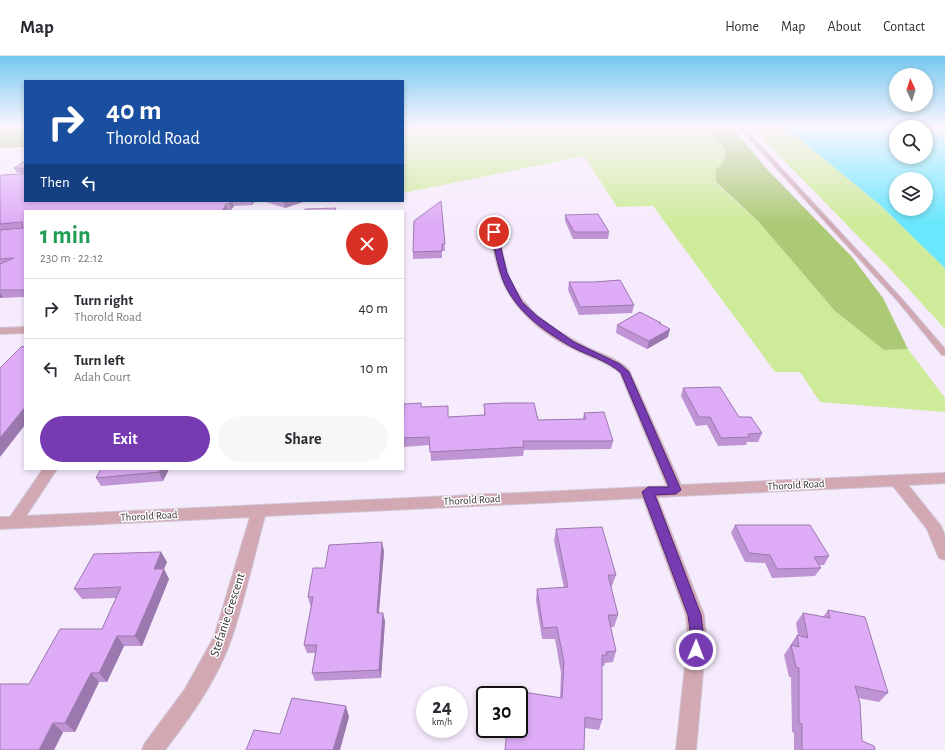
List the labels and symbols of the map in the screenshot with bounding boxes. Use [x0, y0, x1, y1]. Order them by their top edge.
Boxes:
north arrow [889, 68, 933, 112]
pin [477, 215, 511, 249]
street label: Thorold Road [767, 478, 825, 492]
street label: Thorold Road [443, 493, 501, 507]
street label: Thorold Road [120, 509, 178, 523]
street label: Stefanie Crescent [208, 572, 248, 658]
position arrow [675, 629, 717, 671]
speed limit sign: 30 [476, 686, 528, 738]

